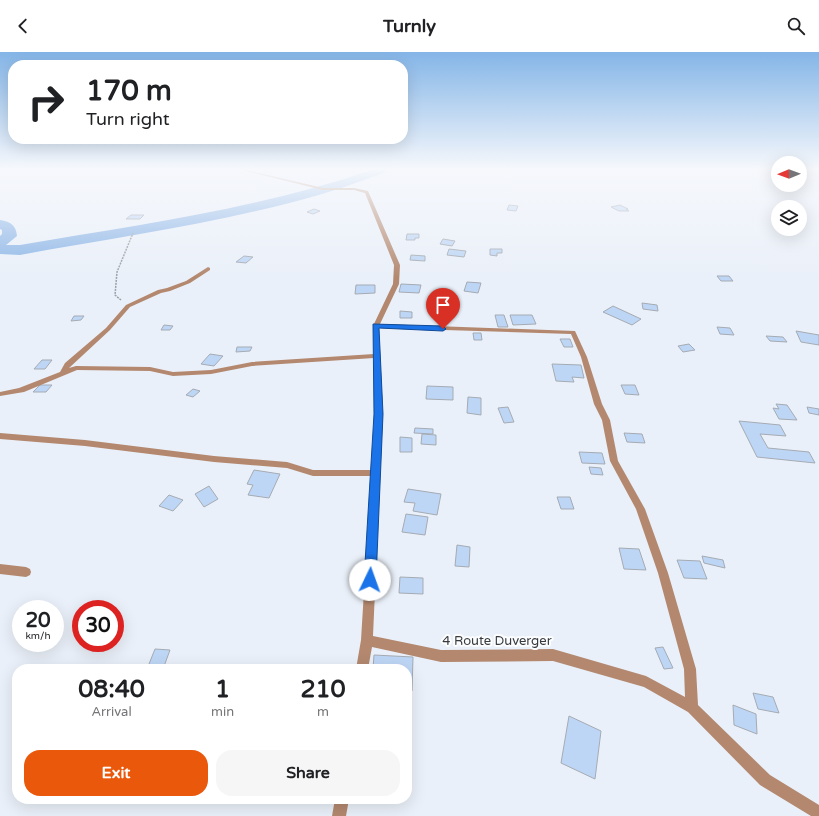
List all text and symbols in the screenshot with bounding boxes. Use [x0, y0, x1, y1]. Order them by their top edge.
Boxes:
icon: back [12, 15, 34, 37]
text: Turnly [383, 15, 436, 37]
icon: search [785, 15, 807, 37]
text: 170 m [86, 74, 172, 108]
icon: right [20, 76, 72, 128]
text: Turn right [86, 108, 170, 130]
north arrow [771, 156, 807, 192]
map controls [771, 156, 807, 236]
button: layers [771, 200, 807, 236]
pin [426, 288, 460, 329]
icon: arrive [432, 294, 454, 316]
position arrow [349, 559, 391, 601]
speed limit sign: 30 [72, 600, 124, 652]
text: 20 [25, 609, 51, 633]
text: km/h [25, 630, 51, 642]
street label: 4 Route Duverger [442, 633, 552, 649]
text: 08:40 [78, 675, 145, 704]
text: 1 [215, 675, 230, 704]
text: 210 [300, 675, 346, 704]
text: Arrival [91, 704, 132, 720]
text: min [211, 704, 234, 720]
text: m [317, 704, 329, 720]
button: Exit [24, 750, 208, 796]
button: Share [216, 750, 400, 796]

